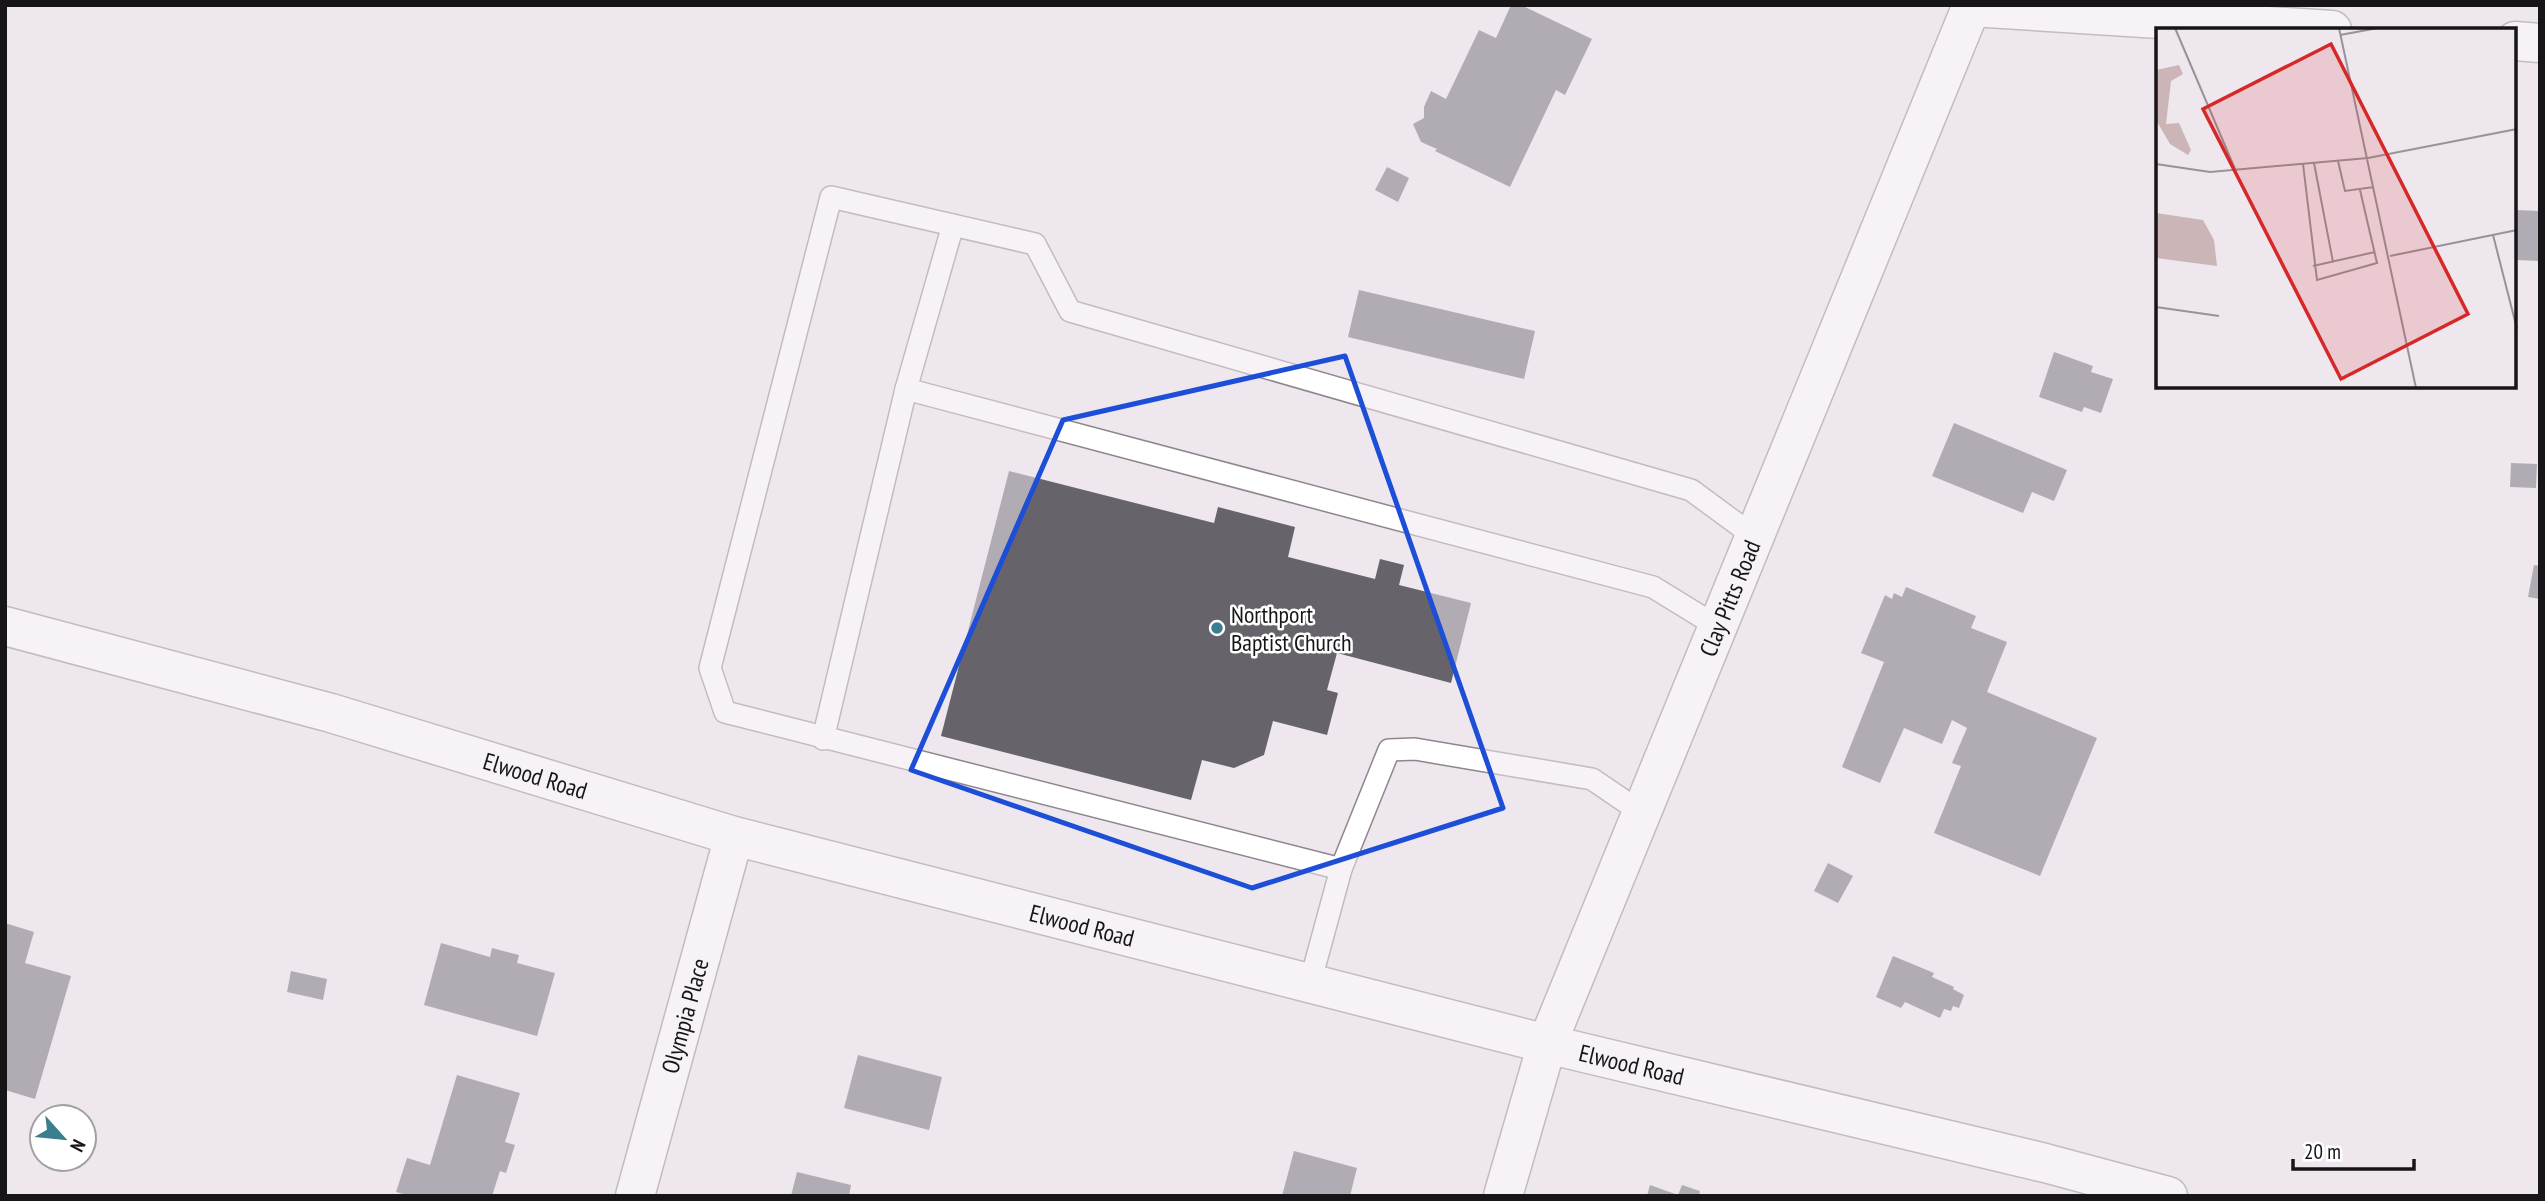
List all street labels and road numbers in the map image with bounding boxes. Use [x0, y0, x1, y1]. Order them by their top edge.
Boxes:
street label: Clay Pitts Road [1692, 535, 1767, 661]
street label: Elwood Road [480, 745, 591, 806]
street label: Elwood Road [1026, 897, 1138, 953]
street label: Olympia Place [654, 955, 715, 1077]
street label: Elwood Road [1576, 1037, 1687, 1092]

